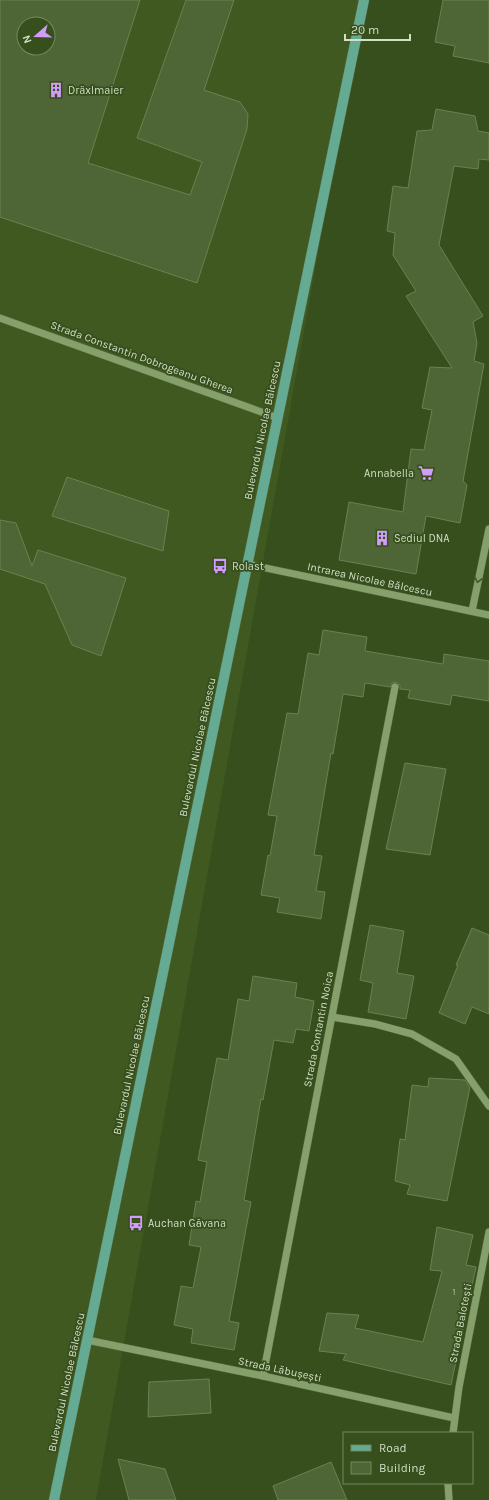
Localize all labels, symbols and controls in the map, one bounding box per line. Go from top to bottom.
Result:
north arrow [16,16,56,56]
scale bar [345,16,410,42]
text: 20 m [351,23,379,37]
text: N [20,33,35,45]
building icon: Dräxlmaier [47,81,65,99]
place label: Dräxlmaier [68,84,123,97]
street label: Strada Constantin Dobrogeanu Gherea [49,318,235,397]
street label: Bulevardul Nicolae Bălcescu [241,359,284,501]
supermarket icon: Annabella [417,464,435,482]
place label: Annabella [364,467,414,480]
building icon: Sediul DNA [373,529,391,547]
place label: Sediul DNA [394,532,450,545]
bus stop icon: Rolast [211,557,229,575]
place label: Rolast [232,560,264,573]
street label: Intrarea Nicolae Bălcescu [306,560,434,599]
one-way arrow [474,577,483,584]
street label: Bulevardul Nicolae Bălcescu [176,676,219,818]
street label: Strada Contantin Noica [301,970,336,1088]
street label: Bulevardul Nicolae Bălcescu [110,994,153,1136]
bus stop icon: Auchan Găvana [127,1214,145,1232]
place label: Auchan Găvana [148,1217,226,1230]
street label: Strada Balotești [446,1282,475,1364]
house number: 1 [453,1287,456,1297]
street label: Bulevardul Nicolae Bălcescu [45,1311,88,1453]
street label: Strada Lăbușești [237,1354,323,1385]
legend [343,1432,473,1484]
text: Road [379,1441,407,1455]
text: Building [379,1461,426,1475]

